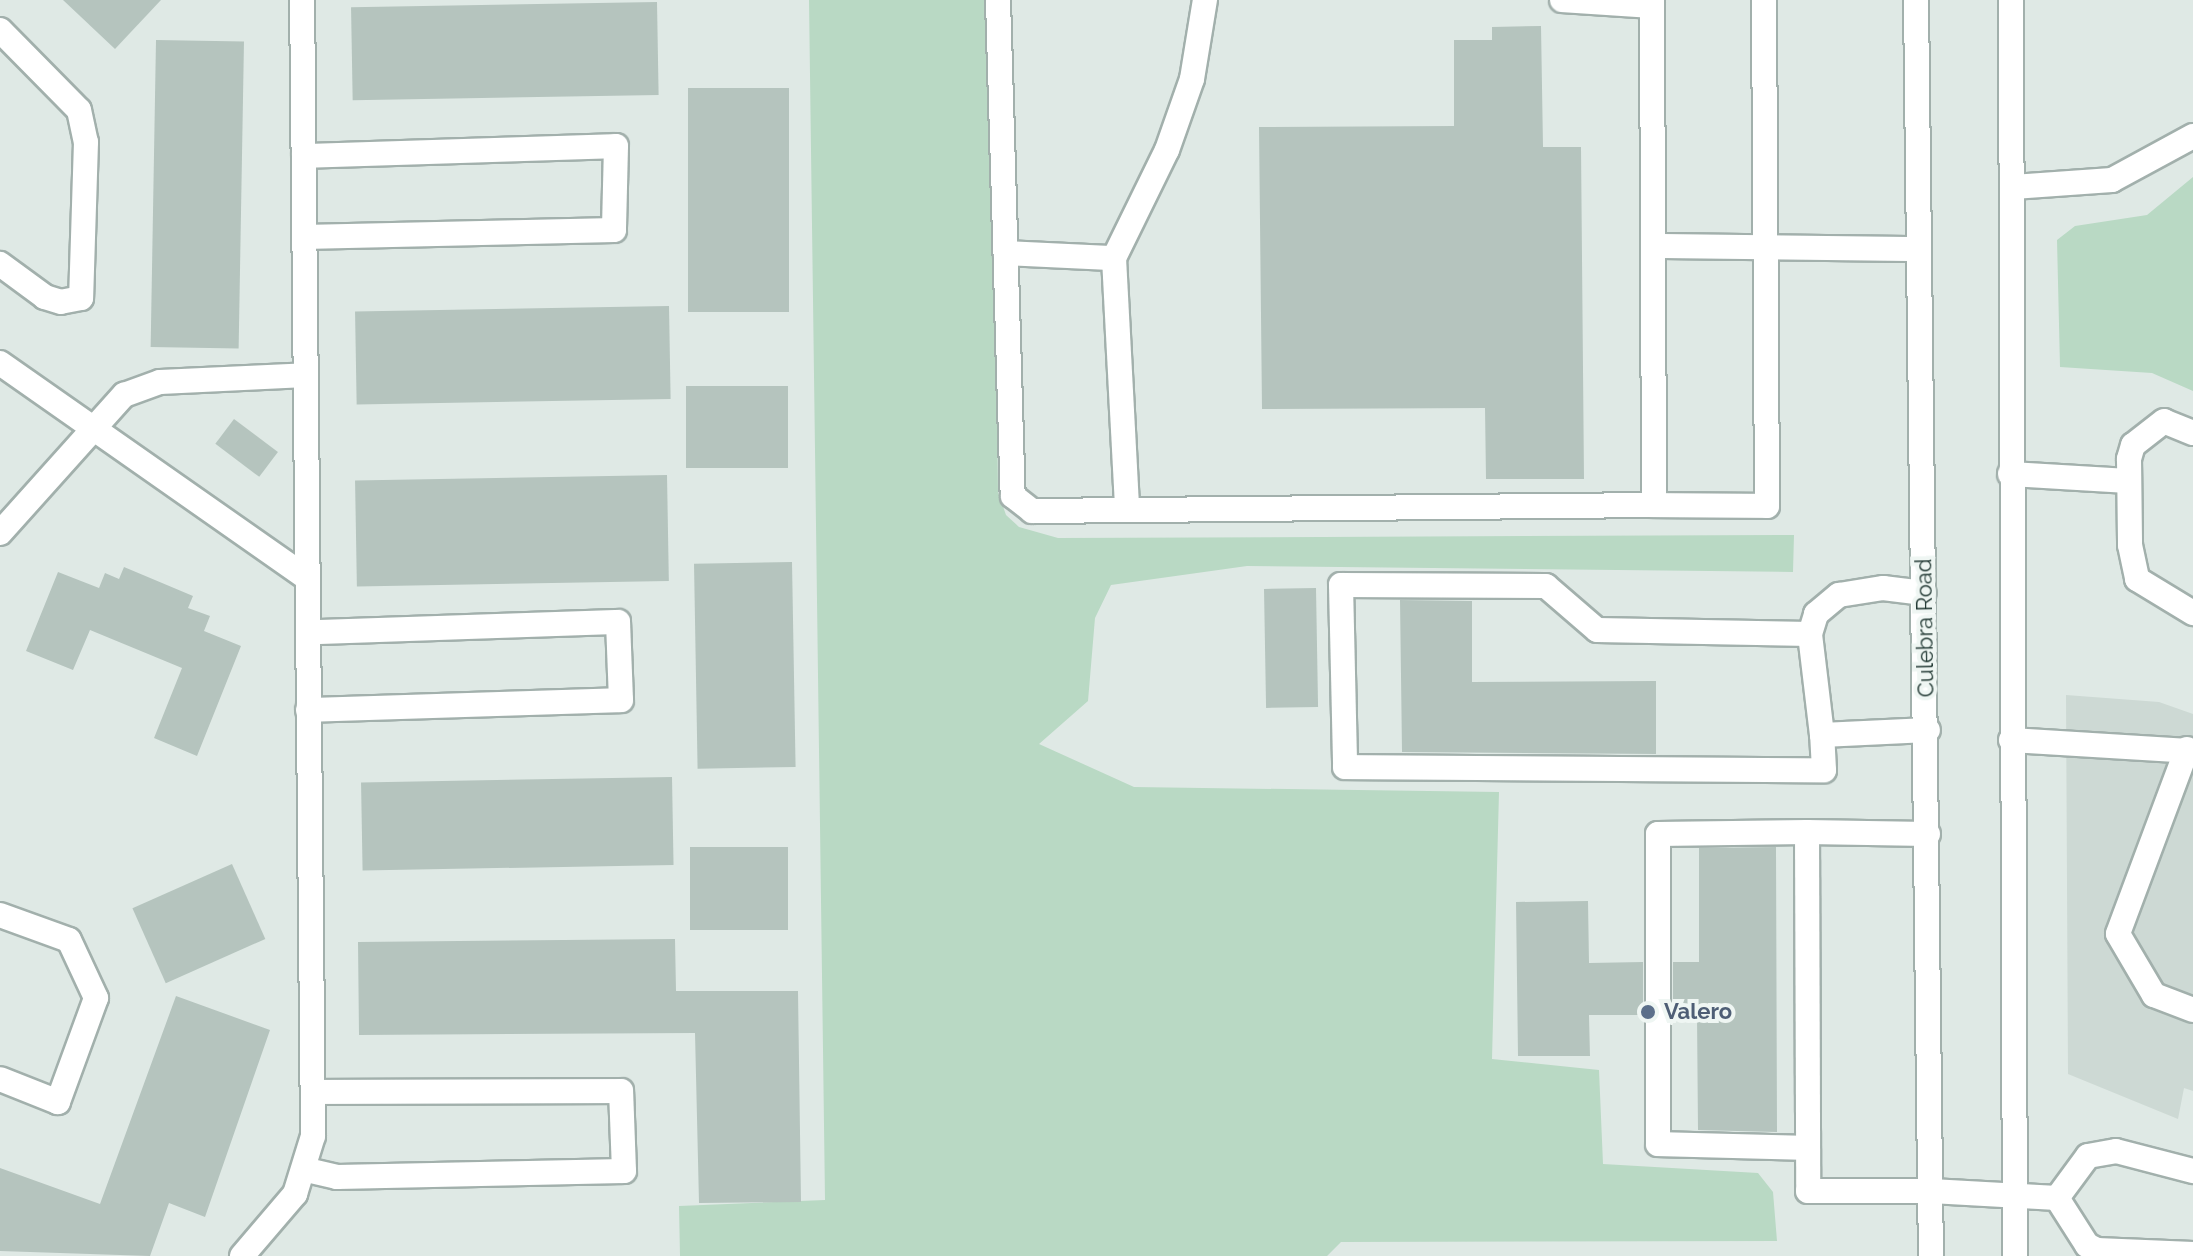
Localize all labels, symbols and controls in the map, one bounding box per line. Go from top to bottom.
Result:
street label: Culebra Road [1911,558,1939,698]
place label: Valero [1664,999,1732,1025]
marker: Valero [1639,1003,1657,1021]

